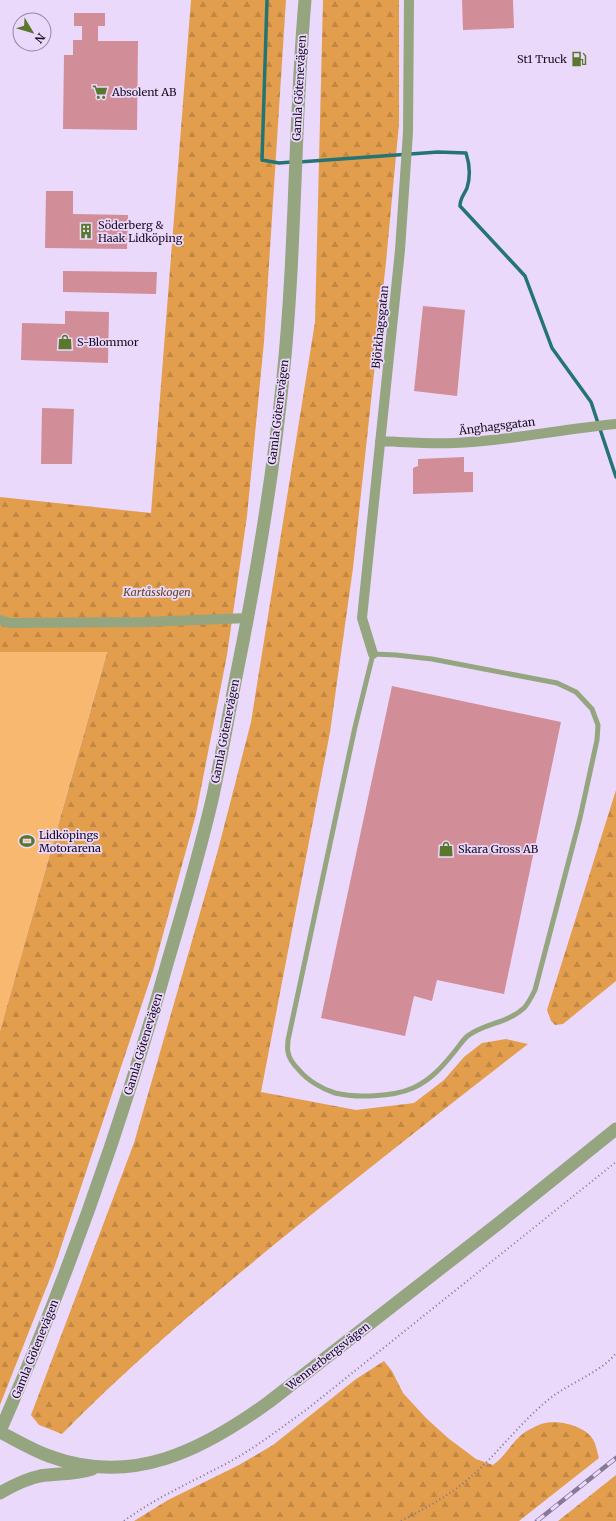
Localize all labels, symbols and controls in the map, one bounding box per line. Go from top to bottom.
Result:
north arrow [12,12,52,52]
text: N [32,30,48,46]
street label: Gamla Götenevägen [289,34,309,141]
fuel station icon: St1 Truck [570,50,588,68]
place label: St1 Truck [517,52,567,66]
supermarket icon: Absolent AB [91,83,109,101]
place label: Absolent AB [111,85,177,99]
place label: Söderberg & Haak Lidköping [98,218,183,245]
building icon: Söderberg & Haak Lidköping [77,222,95,240]
street label: Björkhagsgatan [369,284,391,369]
shop icon: S-Blommor [56,333,74,351]
place label: S-Blommor [77,335,139,349]
street label: Gamla Götenevägen [265,358,291,465]
street label: Änghagsgatan [457,414,537,438]
park label: Kartåsskogen [122,585,191,599]
street label: Gamla Götenevägen [208,677,242,784]
place label: Lidköpings Motorarena [39,828,101,855]
sports icon: Lidköpings Motorarena [18,832,36,850]
shop icon: Skara Gross AB [437,840,455,858]
place label: Skara Gross AB [458,842,539,856]
street label: Gamla Götenevägen [121,991,165,1097]
street label: Gamla Götenevägen [9,1297,62,1401]
street label: Wennerbergsvägen [283,1319,373,1394]

